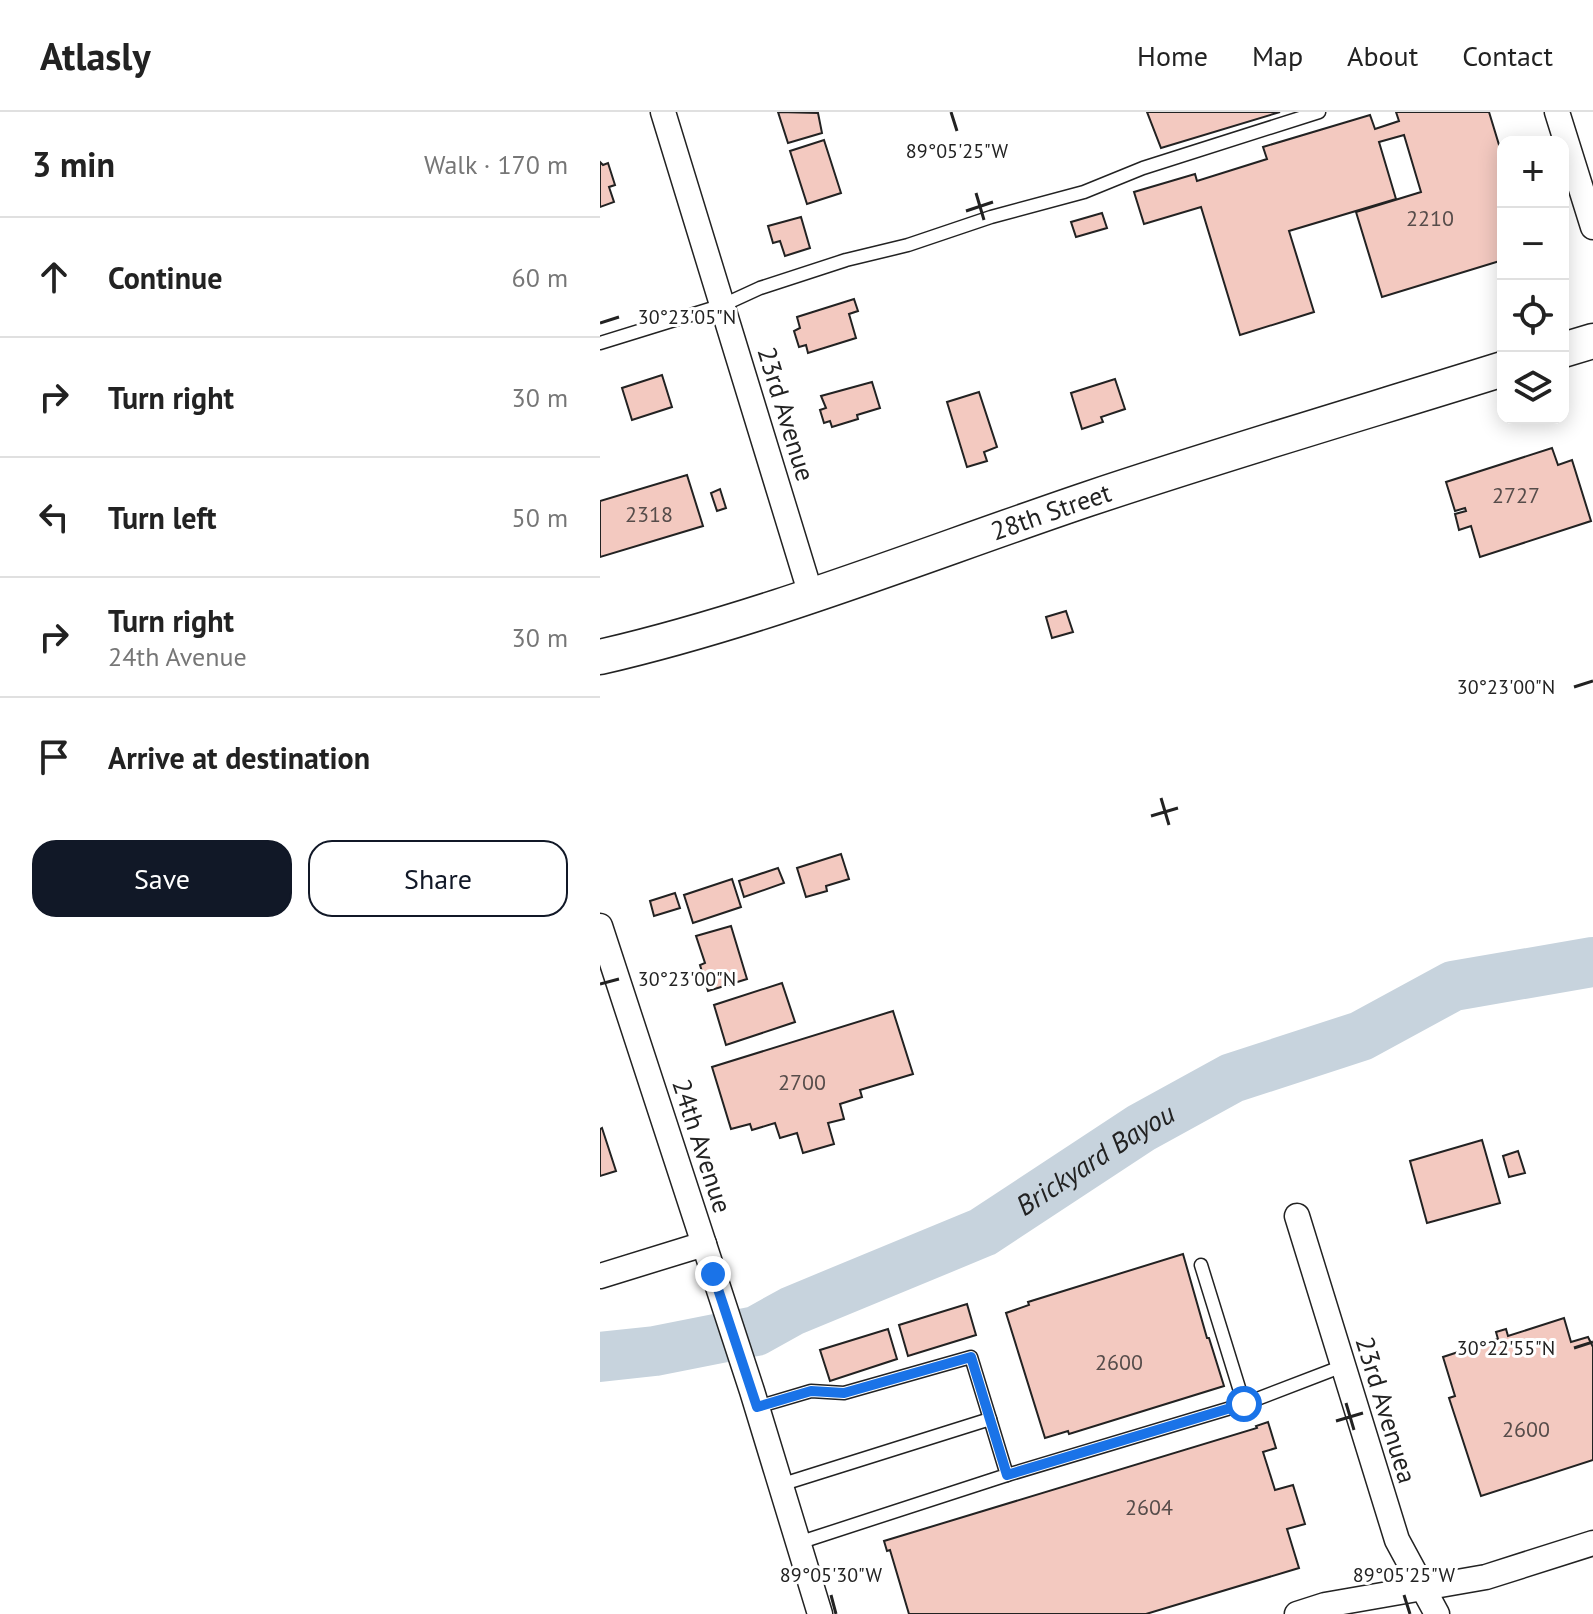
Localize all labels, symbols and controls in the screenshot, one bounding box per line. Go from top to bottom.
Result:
text: Atlasly [40,31,151,80]
text: Home [1137,37,1208,74]
text: Map [1252,37,1303,74]
text: About [1347,37,1418,74]
text: Contact [1462,37,1553,74]
map controls [1497,136,1569,424]
button: + [1497,136,1569,208]
text: 89°05'25"W [906,138,1009,164]
text: 3 min [32,142,115,186]
text: Walk · 170 m [424,148,568,181]
house number: 2210 [1406,204,1454,232]
button: − [1497,208,1569,280]
icon: ahead [32,255,76,299]
text: Continue [108,258,222,297]
text: 60 m [512,261,568,294]
button: locate [1497,280,1569,352]
text: 30°23'05"N [638,304,736,330]
street label: 23rd Avenue [750,343,823,485]
button: layers [1497,352,1569,424]
icon: right [32,375,76,419]
text: Turn right [108,378,234,417]
text: 30 m [512,381,568,414]
street label: 28th Street [986,475,1115,547]
house number: 2727 [1492,481,1540,509]
icon: left [32,495,76,539]
text: Turn left [108,498,216,537]
house number: 2318 [625,500,673,528]
text: 50 m [512,501,568,534]
text: Turn right [108,601,234,640]
icon: right [32,615,76,659]
text: 30 m [512,621,568,654]
text: 24th Avenue [108,640,247,673]
text: 30°23'00"N [1457,674,1555,700]
icon: arrive [32,735,76,779]
text: Arrive at destination [108,738,370,777]
button: Save [32,840,292,917]
button: Share [308,840,568,917]
text: 30°23'00"N [638,966,736,992]
house number: 2700 [778,1068,826,1096]
street label: 24th Avenue [665,1075,740,1217]
water label: Brickyard Bayou [1008,1094,1181,1223]
route end [695,1256,731,1292]
street label: 23rd Avenuea [1349,1333,1424,1487]
text: 30°22'55"N [1457,1335,1555,1361]
house number: 2600 [1095,1348,1143,1376]
route start [1226,1386,1262,1422]
house number: 2600 [1502,1415,1550,1443]
house number: 2604 [1125,1493,1173,1521]
text: 89°05'30"W [780,1562,883,1588]
text: 89°05'25"W [1353,1562,1456,1588]

